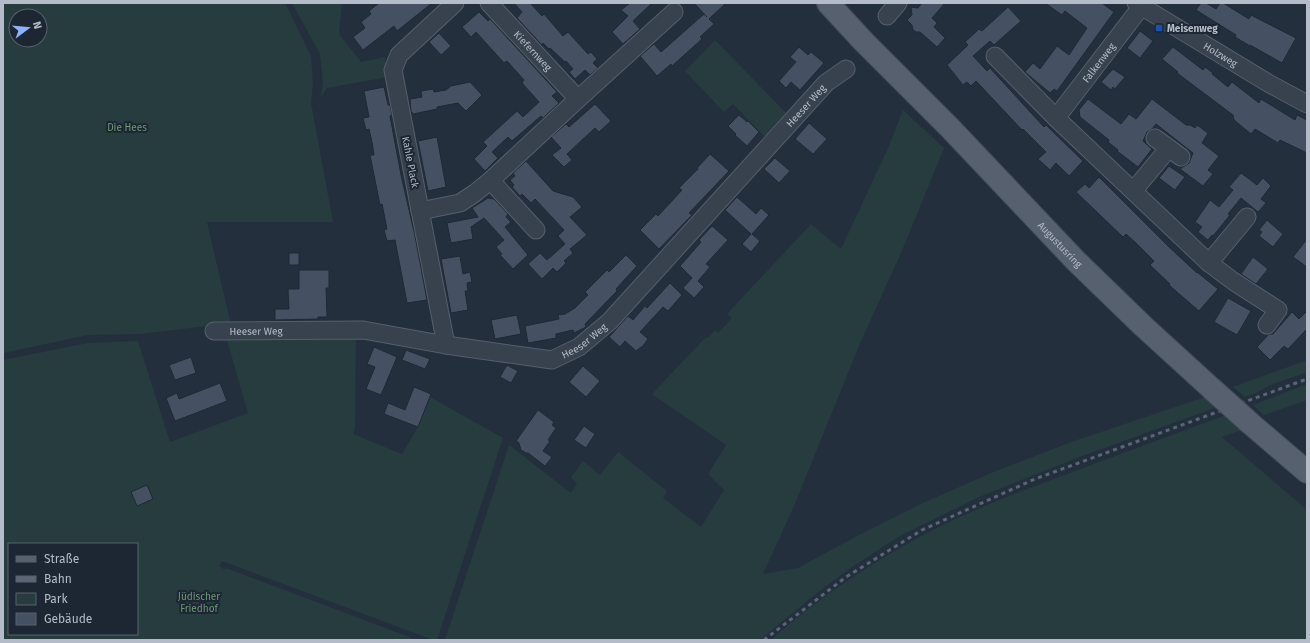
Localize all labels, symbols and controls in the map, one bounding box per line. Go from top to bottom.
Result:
north arrow [8,8,48,48]
text: N [30,20,44,31]
marker: Meisenweg [1154,23,1164,33]
place label: Meisenweg [1167,23,1218,35]
street label: Kiefernweg [511,29,555,75]
street label: Falkenweg [1080,40,1119,85]
street label: Holzweg [1201,40,1240,71]
street label: Heeser Weg [784,82,829,130]
park label: Die Hees [107,122,147,134]
street label: Kahle Plack [399,136,421,190]
street label: Augustusring [1035,219,1085,271]
street label: Heeser Weg [560,321,610,362]
street label: Heeser Weg [229,326,283,338]
legend [8,543,138,635]
text: Straße [44,552,79,566]
text: Bahn [44,572,72,586]
park label: Jüdischer Friedhof [178,591,220,615]
text: Park [44,592,68,606]
text: Gebäude [44,612,92,626]

